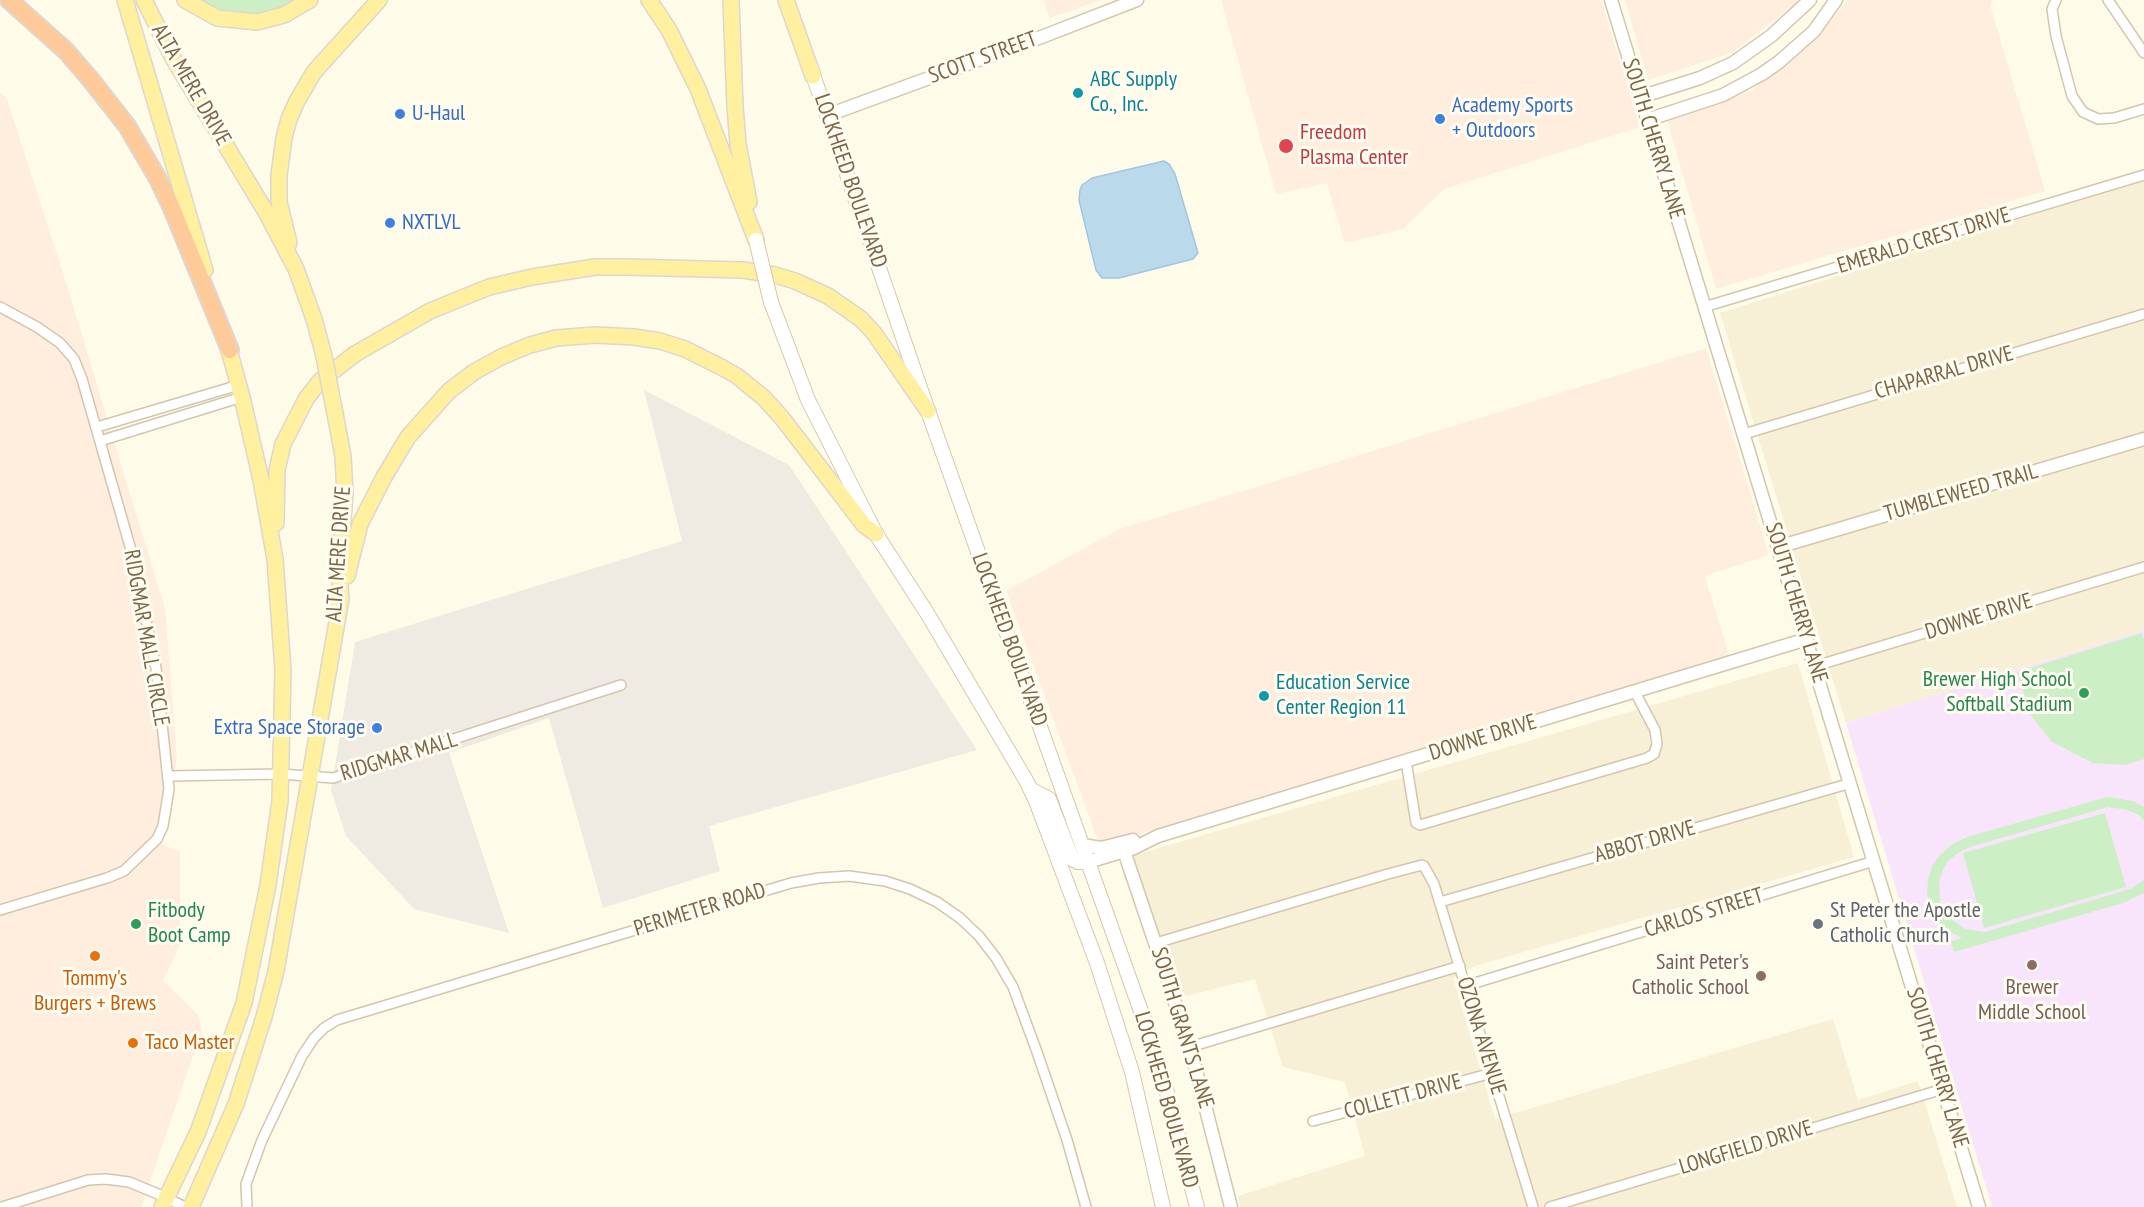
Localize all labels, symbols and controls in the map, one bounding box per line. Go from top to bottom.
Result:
street label: ALTA MERE DRIVE [146,20,236,150]
street label: SCOTT STREET [925,26,1041,90]
street label: SOUTH CHERRY LANE [1616,56,1690,222]
place label: ABC Supply Co., Inc. [1090,67,1177,118]
marker: ABC Supply Co., Inc. [1071,86,1085,100]
street label: LOCKHEED BOULEVARD [808,91,892,271]
place label: Academy Sports + Outdoors [1452,93,1573,144]
place label: U-Haul [412,101,465,127]
marker: U-Haul [393,107,407,121]
marker: Academy Sports + Outdoors [1433,112,1447,126]
place label: Freedom Plasma Center [1300,120,1408,172]
marker: Freedom Plasma Center [1277,137,1295,155]
street label: EMERALD CREST DRIVE [1834,202,2014,280]
place label: NXTLVL [402,210,461,236]
marker: NXTLVL [383,216,397,230]
street label: CHAPARRAL DRIVE [1872,341,2016,405]
street label: TUMBLEWEED TRAIL [1881,458,2041,528]
street label: ALTA MERE DRIVE [321,485,357,623]
street label: SOUTH CHERRY LANE [1759,520,1833,686]
street label: RIDGMAR MALL CIRCLE [117,548,175,728]
street label: LOCKHEED BOULEVARD [965,550,1053,730]
street label: DOWNE DRIVE [1922,588,2036,646]
place label: Brewer High School Softball Stadium [1923,667,2072,718]
place label: Education Service Center Region 11 [1276,670,1410,722]
marker: Brewer High School Softball Stadium [2077,686,2091,700]
marker: Education Service Center Region 11 [1257,689,1271,703]
street label: DOWNE DRIVE [1426,709,1540,767]
place label: Extra Space Storage [214,715,365,741]
marker: Extra Space Storage [370,721,384,735]
street label: RIDGMAR MALL [338,727,460,787]
street label: ABBOT DRIVE [1591,815,1699,869]
street label: PERIMETER ROAD [631,877,769,943]
street label: CARLOS STREET [1641,882,1767,944]
place label: Fitbody Boot Camp [148,898,231,950]
place label: St Peter the Apostle Catholic Church [1830,898,1981,950]
marker: Fitbody Boot Camp [129,917,143,931]
marker: St Peter the Apostle Catholic Church [1811,917,1825,931]
street label: SOUTH GRANTS LANE [1145,944,1219,1112]
marker: Tommy's Burgers + Brews [88,949,102,963]
place label: Saint Peter's Catholic School [1632,950,1749,1002]
marker: Brewer Middle School [2025,958,2039,972]
place label: Tommy's Burgers + Brews [34,966,156,1017]
marker: Saint Peter's Catholic School [1754,969,1768,983]
street label: OZONA AVENUE [1451,974,1511,1098]
place label: Brewer Middle School [1978,975,2086,1026]
street label: SOUTH CHERRY LANE [1900,985,1974,1151]
street label: LOCKHEED BOULEVARD [1128,1009,1204,1191]
place label: Taco Master [145,1030,235,1056]
marker: Taco Master [126,1036,140,1050]
street label: COLLETT DRIVE [1341,1069,1465,1125]
street label: LONGFIELD DRIVE [1676,1115,1816,1181]

